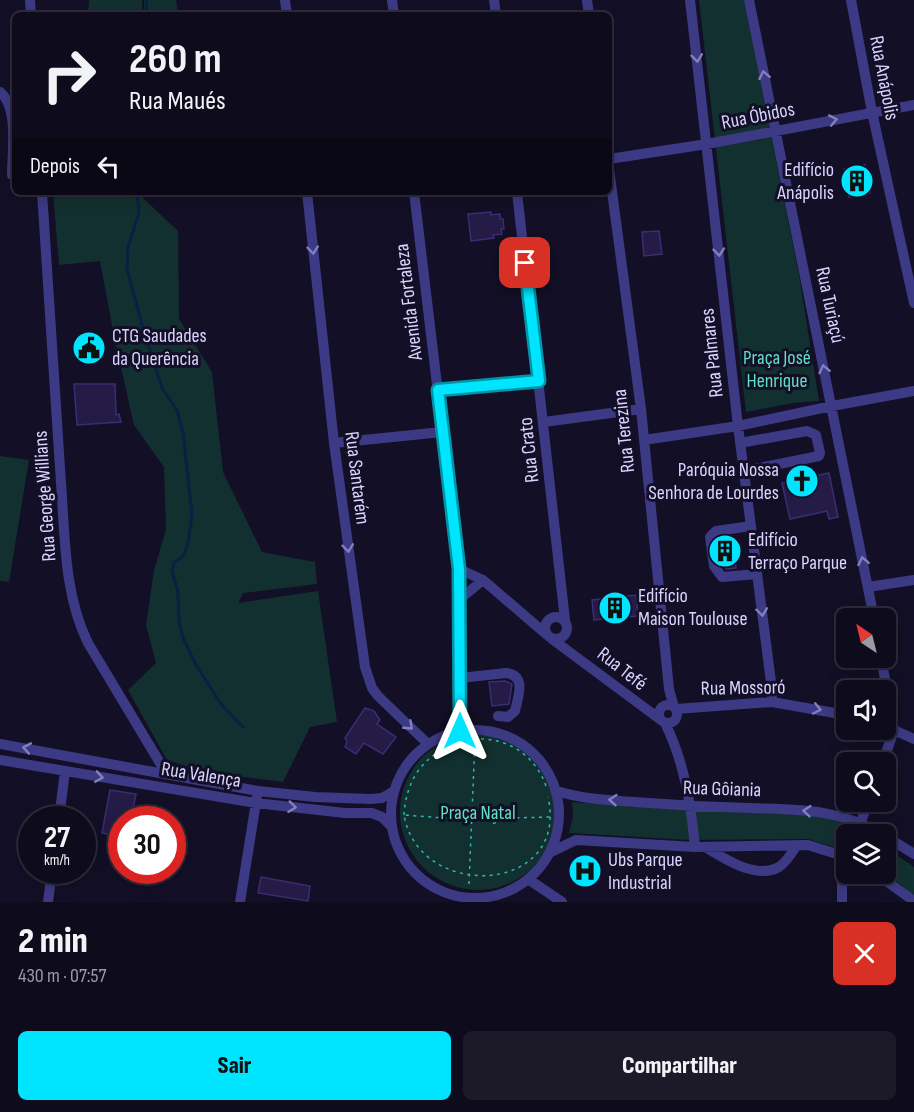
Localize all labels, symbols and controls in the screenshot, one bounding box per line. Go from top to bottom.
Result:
text: 260 m [129,34,222,85]
street label: Rua Anápolis [864,34,904,122]
icon: right [30,36,108,114]
one-way arrow [690,54,702,63]
one-way arrow [759,71,772,81]
text: Rua Maués [129,85,226,117]
street label: Rua Óbidos [719,97,797,135]
one-way arrow [828,114,838,127]
icon: left [92,150,125,183]
text: Depois [30,153,80,180]
place label: Edifício Anápolis [776,158,834,205]
building icon: Edifício Anápolis [839,163,875,199]
pin [499,237,550,288]
street label: Avenida Fortaleza [390,242,428,363]
one-way arrow [306,246,319,255]
icon: arrive [508,246,541,279]
one-way arrow [712,247,725,256]
street label: Rua Turiaçú [810,265,850,345]
street label: Rua Palmares [695,307,729,399]
place label: CTG Saudades da Querência [112,324,207,371]
public building icon: CTG Saudades da Querência [71,330,107,366]
park label: Praça José Henrique [743,346,811,393]
one-way arrow [818,365,831,375]
street label: Rua Terezina [608,388,640,474]
street label: Rua Crato [514,416,544,484]
street label: Rua George Willians [28,430,62,562]
street label: Rua Santarém [339,430,375,526]
place label: Paróquia Nossa Senhora de Lourdes [648,458,779,505]
church icon: Paróquia Nossa Senhora de Lourdes [784,463,820,499]
place label: Edifício Terraço Parque [748,528,847,575]
building icon: Edifício Terraço Parque [707,533,743,569]
one-way arrow [341,544,353,553]
one-way arrow [857,556,870,566]
place label: Edifício Maison Toulouse [638,584,748,631]
building icon: Edifício Maison Toulouse [597,590,633,626]
one-way arrow [756,608,768,617]
north arrow [836,608,896,668]
map controls [836,608,896,884]
street label: Rua Tefé [592,642,652,696]
street label: Rua Mossoró [700,675,786,701]
button: sound [836,680,896,740]
position arrow [428,699,492,763]
one-way arrow [812,702,822,715]
one-way arrow [401,718,412,729]
one-way arrow [22,743,31,755]
button: search [836,752,896,812]
street label: Rua Valença [159,757,243,793]
one-way arrow [94,770,104,783]
street label: Rua Gôiania [683,776,761,802]
one-way arrow [608,794,617,807]
one-way arrow [287,800,296,813]
park label: Praça Natal [440,801,516,825]
one-way arrow [803,804,812,817]
speed limit sign: 30 [108,806,186,884]
text: 27 [44,820,70,856]
button: layers [836,824,896,884]
place label: Ubs Parque Industrial [608,848,683,895]
text: km/h [44,851,70,870]
hospital icon: Ubs Parque Industrial [567,853,603,889]
text: 2 min [18,920,88,963]
button: close [833,922,896,985]
text: 430 m · 07:57 [18,964,107,988]
button: Sair [18,1031,451,1100]
button: Compartilhar [463,1031,896,1100]

